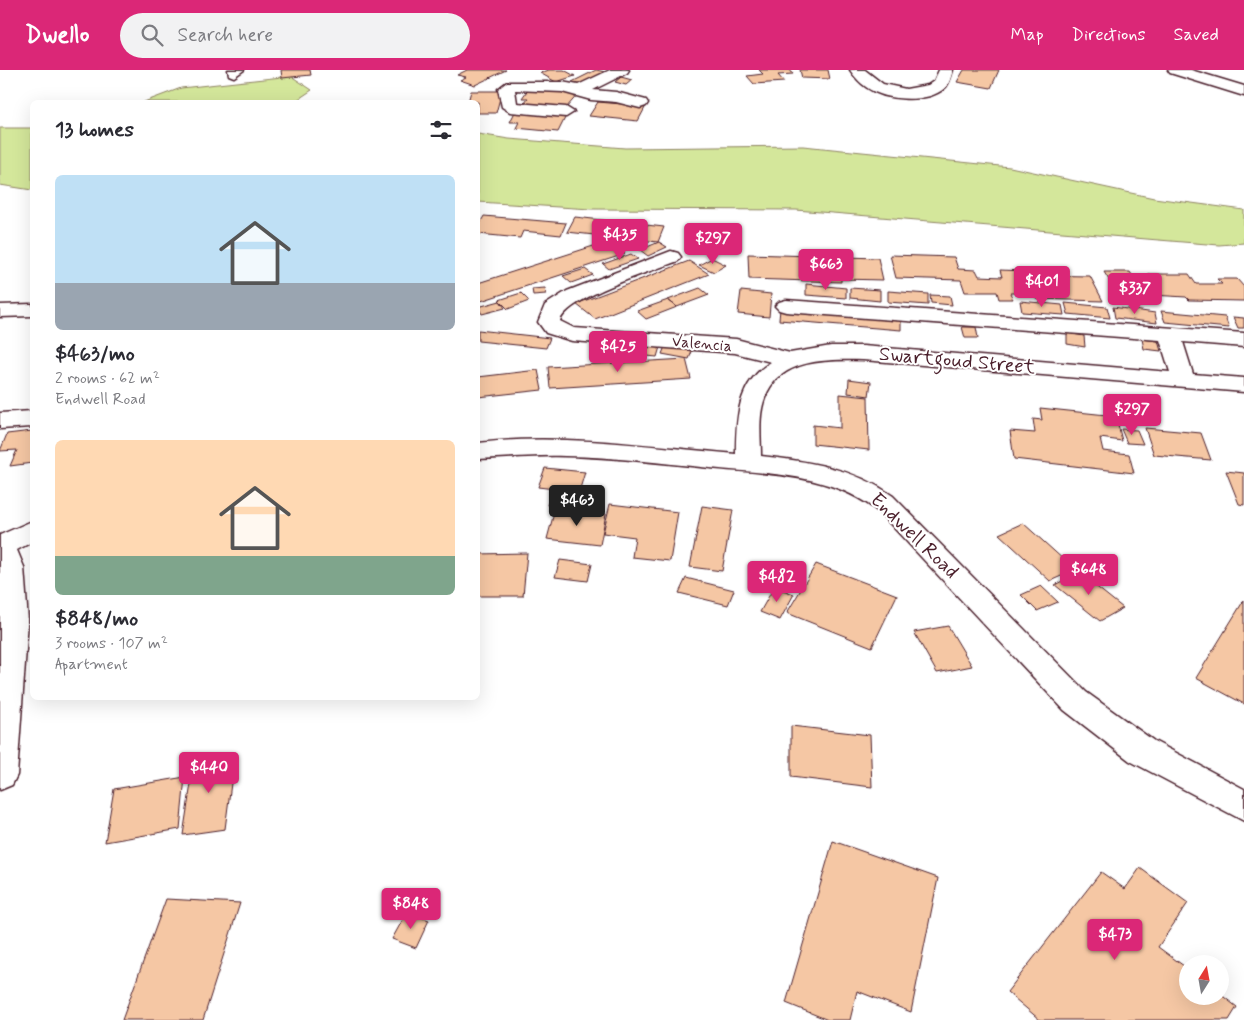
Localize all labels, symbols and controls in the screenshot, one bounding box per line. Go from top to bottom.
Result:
search box [120,13,470,58]
text: Dwello [25,20,90,51]
icon: search [138,21,166,49]
text: Search here [178,23,273,48]
text: Map [1011,23,1044,47]
text: Directions [1072,23,1146,47]
text: Saved [1174,23,1219,47]
text: 13 homes [55,116,134,144]
icon: filters [427,116,455,144]
icon: home [210,208,300,298]
pin: $435 [590,218,650,261]
pin: $297 [683,222,743,265]
text: $435 [603,224,637,245]
text: $297 [695,228,731,249]
pin: $663 [796,248,856,291]
text: $663 [810,254,843,275]
pin: $401 [1012,266,1072,308]
text: $401 [1025,271,1059,292]
pin: $337 [1105,272,1165,315]
text: $337 [1119,278,1151,299]
pin: $425 [588,330,648,373]
street label: Valencia [671,331,733,357]
text: $425 [600,336,636,357]
text: $463/mo [55,340,135,368]
street label: Swartgoud Street [878,341,1037,383]
text: 2 rooms · 62 m² [55,368,160,389]
text: Endwell Road [55,389,146,410]
pin: $297 [1102,394,1162,436]
text: $297 [1114,399,1150,420]
icon: home [210,473,300,563]
pin: $463 [547,484,607,527]
street label: Endwell Road [864,487,964,585]
text: $463 [560,490,594,511]
pin: $648 [1059,554,1119,596]
text: $648 [1071,559,1107,580]
pin: $482 [747,560,807,603]
text: $482 [758,566,796,587]
text: $848/mo [55,605,138,633]
text: 3 rooms · 107 m² [55,633,168,654]
text: Apartment [55,654,128,675]
pin: $440 [179,752,239,794]
text: $440 [190,757,228,778]
pin: $848 [381,888,441,930]
text: $848 [393,893,429,914]
pin: $473 [1085,918,1145,961]
text: $473 [1098,924,1132,945]
north arrow [1179,955,1229,1005]
map controls [1179,955,1229,1005]

